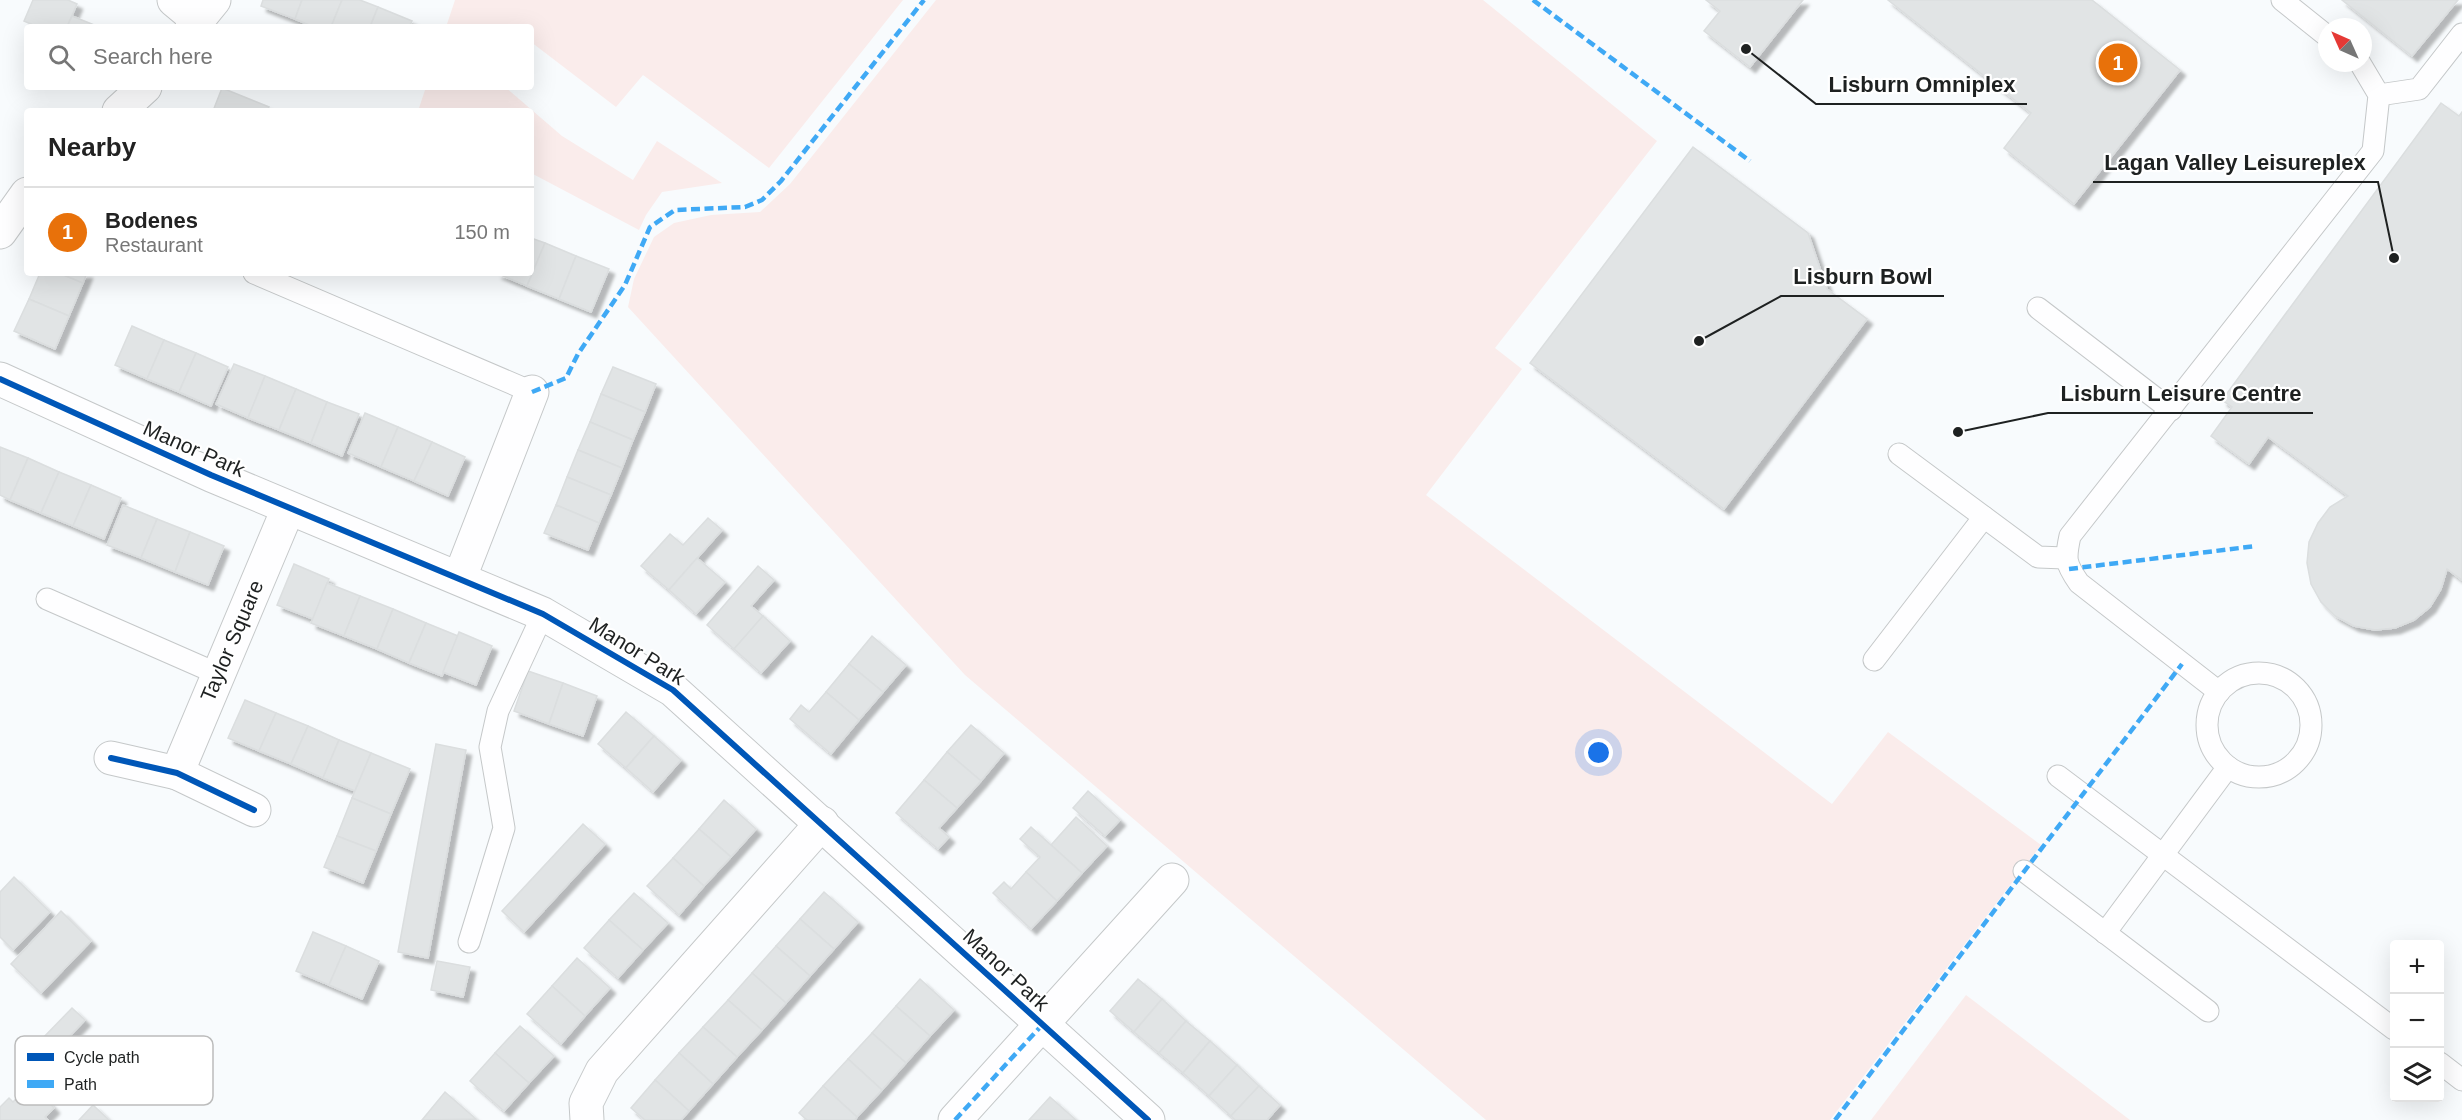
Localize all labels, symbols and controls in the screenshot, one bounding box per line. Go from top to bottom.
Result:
north arrow [2318,18,2372,72]
search box [24,24,534,90]
pin: 1 [2098,40,2138,86]
icon: search [45,41,78,74]
text: Search here [93,44,213,69]
callout: Lisburn Omniplex [1816,64,2027,104]
text: Lisburn Omniplex [1828,72,2016,97]
text: Nearby [48,132,136,162]
callout: Lagan Valley Leisureplex [2093,142,2378,182]
text: Lagan Valley Leisureplex [2104,150,2367,175]
text: Bodenes [105,208,198,233]
text: 1 [62,221,73,243]
text: 150 m [454,221,510,243]
text: Restaurant [105,234,203,256]
callout: Lisburn Bowl [1781,256,1944,296]
text: Lisburn Bowl [1793,264,1933,289]
callout: Lisburn Leisure Centre [2048,373,2313,413]
text: Lisburn Leisure Centre [2061,381,2301,406]
street label: Manor Park [140,416,249,481]
street label: Taylor Square [196,577,267,705]
street label: Manor Park [585,612,690,689]
your location [1584,738,1613,767]
street label: Manor Park [959,924,1054,1015]
map controls [2390,940,2444,1102]
button: + [2390,940,2444,994]
button: − [2390,994,2444,1048]
legend [15,1036,213,1105]
button: layers [2390,1048,2444,1102]
text: Cycle path [64,1049,140,1066]
text: Path [64,1076,97,1093]

